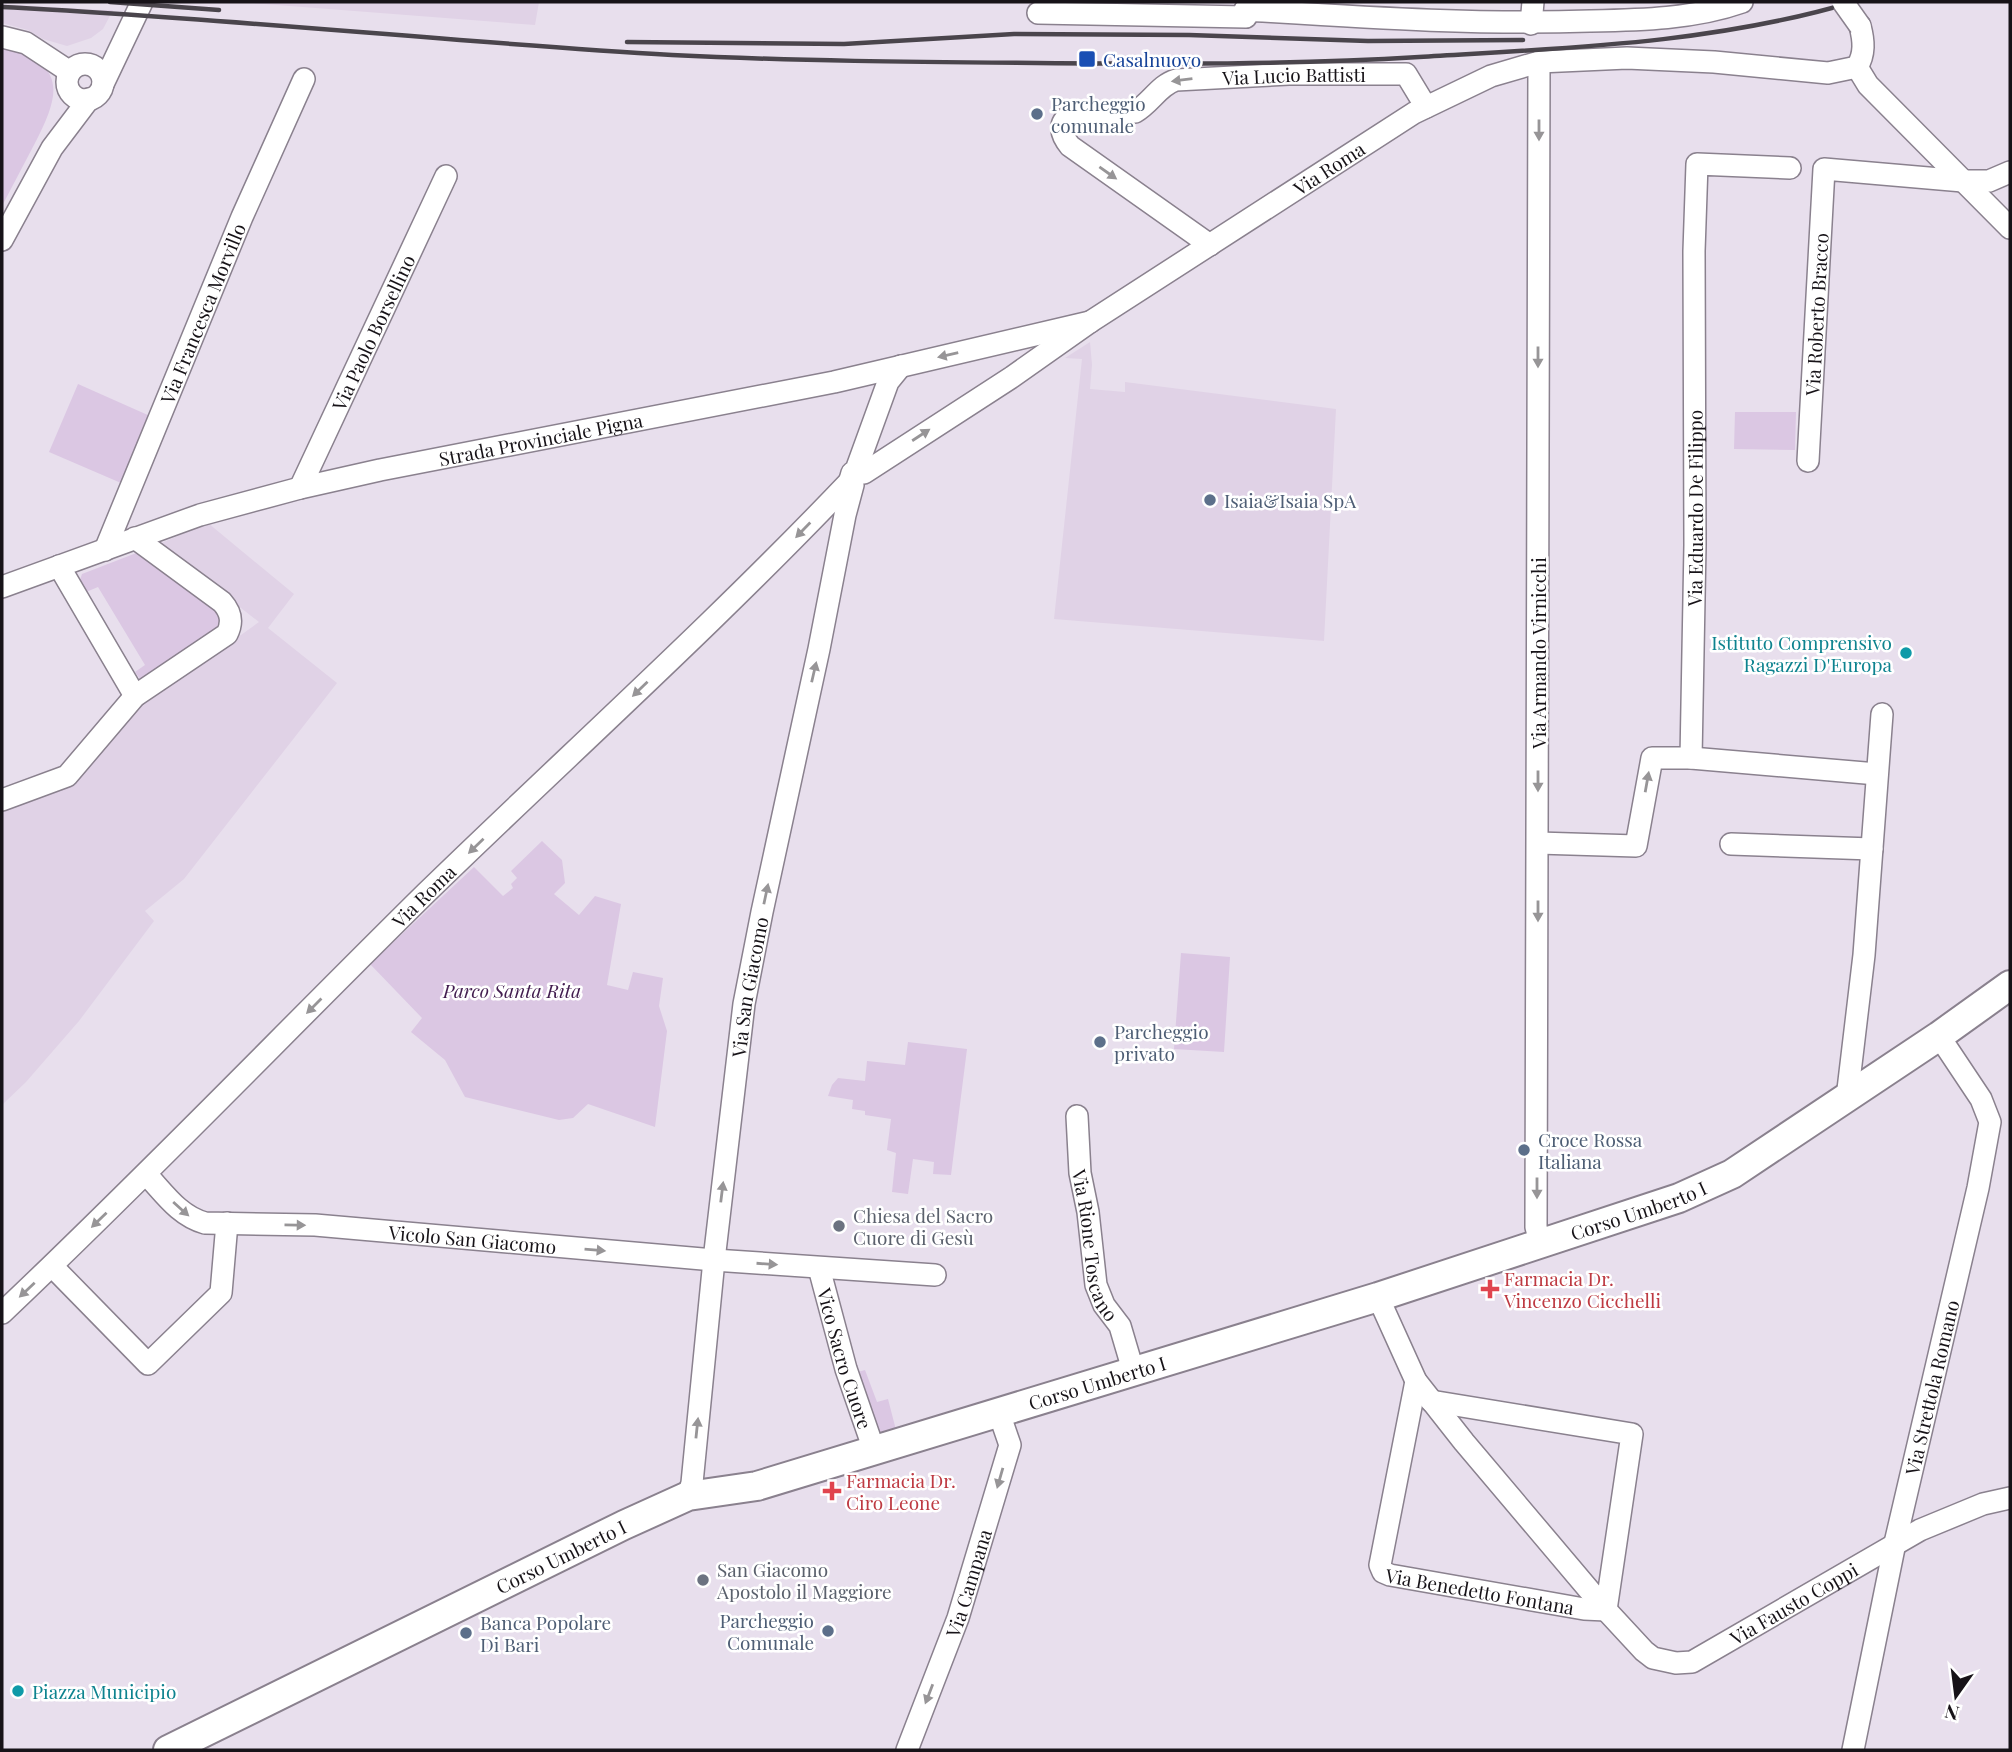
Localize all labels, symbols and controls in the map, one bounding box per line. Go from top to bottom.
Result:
place label: Casalnuovo [1103,46,1201,72]
marker: Casalnuovo [1077,49,1097,69]
street label: Via Lucio Battisti [1221,61,1366,91]
one-way arrow [1170,75,1192,86]
place label: Parcheggio comunale [1051,90,1146,138]
marker: Parcheggio comunale [1029,106,1045,122]
one-way arrow [1533,119,1545,141]
street label: Via Roma [1287,135,1370,201]
one-way arrow [1099,166,1117,180]
street label: Via Francesca Morvillo [153,219,251,408]
street label: Via Roberto Bracco [1799,232,1833,397]
street label: Via Paolo Borsellino [325,250,421,415]
one-way arrow [1533,347,1544,369]
one-way arrow [937,350,959,361]
street label: Strada Provinciale Pigna [437,406,645,471]
street label: Via Eduardo De Filippo [1681,410,1708,607]
one-way arrow [911,429,930,442]
place label: Isaia&Isaia SpA [1224,487,1357,513]
marker: Isaia&Isaia SpA [1202,492,1218,508]
one-way arrow [795,521,811,538]
street label: Via Armando Virnicchi [1525,557,1551,750]
place label: Istituto Comprensivo Ragazzi D'Europa [1711,629,1893,677]
marker: Istituto Comprensivo Ragazzi D'Europa [1898,645,1914,661]
one-way arrow [809,661,820,683]
one-way arrow [632,681,649,697]
one-way arrow [1532,770,1544,792]
one-way arrow [1642,771,1653,793]
one-way arrow [468,838,485,854]
street label: Via Roma [385,858,461,934]
one-way arrow [760,883,771,905]
one-way arrow [1532,901,1544,923]
street label: Via San Giacomo [725,915,774,1060]
park label: Parco Santa Rita [442,977,581,1003]
one-way arrow [305,998,322,1015]
place label: Parcheggio privato [1114,1018,1209,1066]
marker: Parcheggio privato [1092,1034,1108,1050]
place label: Croce Rossa Italiana [1538,1126,1643,1174]
marker: Croce Rossa Italiana [1516,1142,1532,1158]
street label: Via Rione Toscano [1066,1166,1124,1326]
street label: Corso Umberto I [1567,1174,1711,1246]
one-way arrow [1531,1177,1543,1199]
one-way arrow [717,1181,728,1203]
one-way arrow [172,1201,189,1217]
place label: Chiesa del Sacro Cuore di Gesù [853,1202,993,1250]
one-way arrow [91,1211,108,1227]
street label: Vicolo San Giacomo [387,1218,557,1259]
marker: Chiesa del Sacro Cuore di Gesù [831,1218,847,1234]
one-way arrow [284,1219,306,1231]
one-way arrow [584,1245,606,1256]
one-way arrow [756,1259,778,1270]
place label: Farmacia Dr. Vincenzo Cicchelli [1503,1265,1661,1313]
one-way arrow [19,1281,36,1297]
marker: Farmacia Dr. Vincenzo Cicchelli [1482,1281,1498,1297]
street label: Vico Sacro Cuore [812,1284,879,1432]
street label: Via Strettola Romano [1898,1297,1964,1478]
street label: Corso Umberto I [1025,1349,1169,1416]
one-way arrow [692,1417,703,1439]
place label: Farmacia Dr. Ciro Leone [846,1467,956,1515]
one-way arrow [994,1468,1004,1489]
marker: Farmacia Dr. Ciro Leone [824,1483,840,1499]
street label: Corso Umberto I [491,1513,630,1599]
street label: Via Campana [939,1525,997,1642]
place label: San Giacomo Apostolo il Maggiore [716,1556,892,1604]
street label: Via Fausto Coppi [1724,1556,1863,1651]
street label: Via Benedetto Fontana [1383,1561,1577,1620]
marker: San Giacomo Apostolo il Maggiore [695,1572,711,1588]
place label: Parcheggio Comunale [719,1607,814,1655]
place label: Banca Popolare Di Bari [480,1609,611,1657]
marker: Parcheggio Comunale [820,1623,836,1639]
marker: Banca Popolare Di Bari [458,1625,474,1641]
north arrow [1921,1661,1991,1731]
place label: Piazza Municipio [32,1678,176,1704]
marker: Piazza Municipio [10,1683,26,1699]
one-way arrow [923,1683,934,1704]
text: N [1942,1699,1961,1728]

